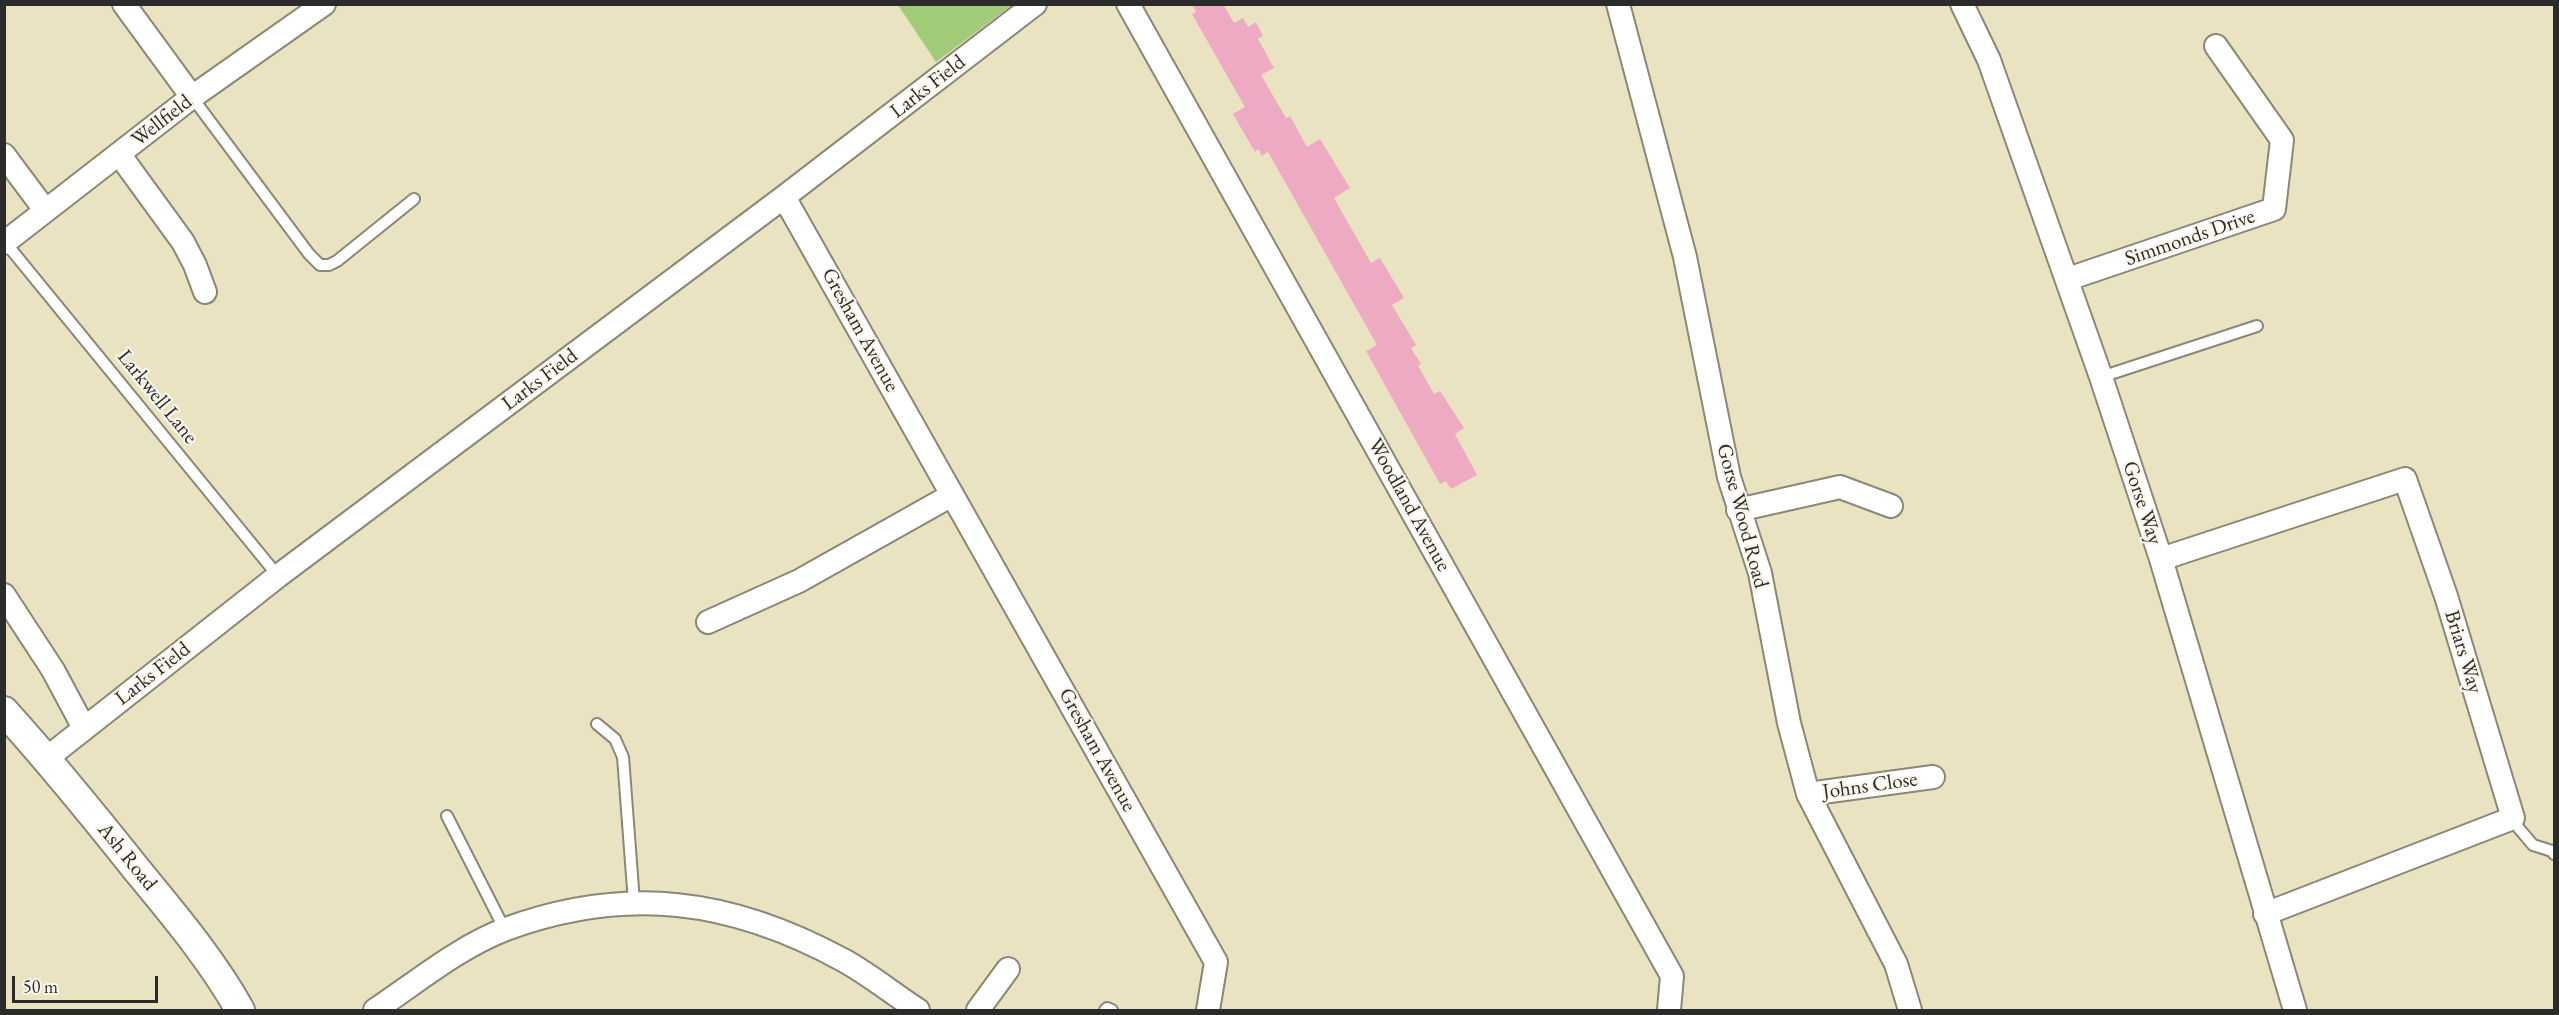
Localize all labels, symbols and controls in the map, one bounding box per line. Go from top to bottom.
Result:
street label: Larks Field [885,50,971,124]
street label: Wellfield [127,89,197,153]
street label: Simmonds Drive [2122,204,2258,272]
street label: Gresham Avenue [816,264,904,396]
street label: Larks Field [497,343,583,417]
street label: Larkwell Lane [111,345,203,449]
street label: Woodland Avenue [1362,434,1456,576]
street label: Gorse Wood Road [1711,441,1773,591]
street label: Gorse Way [2117,458,2167,548]
street label: Briars Way [2438,607,2488,697]
street label: Larks Field [110,637,196,711]
street label: Gresham Avenue [1053,684,1141,816]
street label: Johns Close [1821,767,1919,805]
street label: Ash Road [92,818,162,896]
scale bar [15,964,160,1002]
text: 50 m [23,975,58,998]

